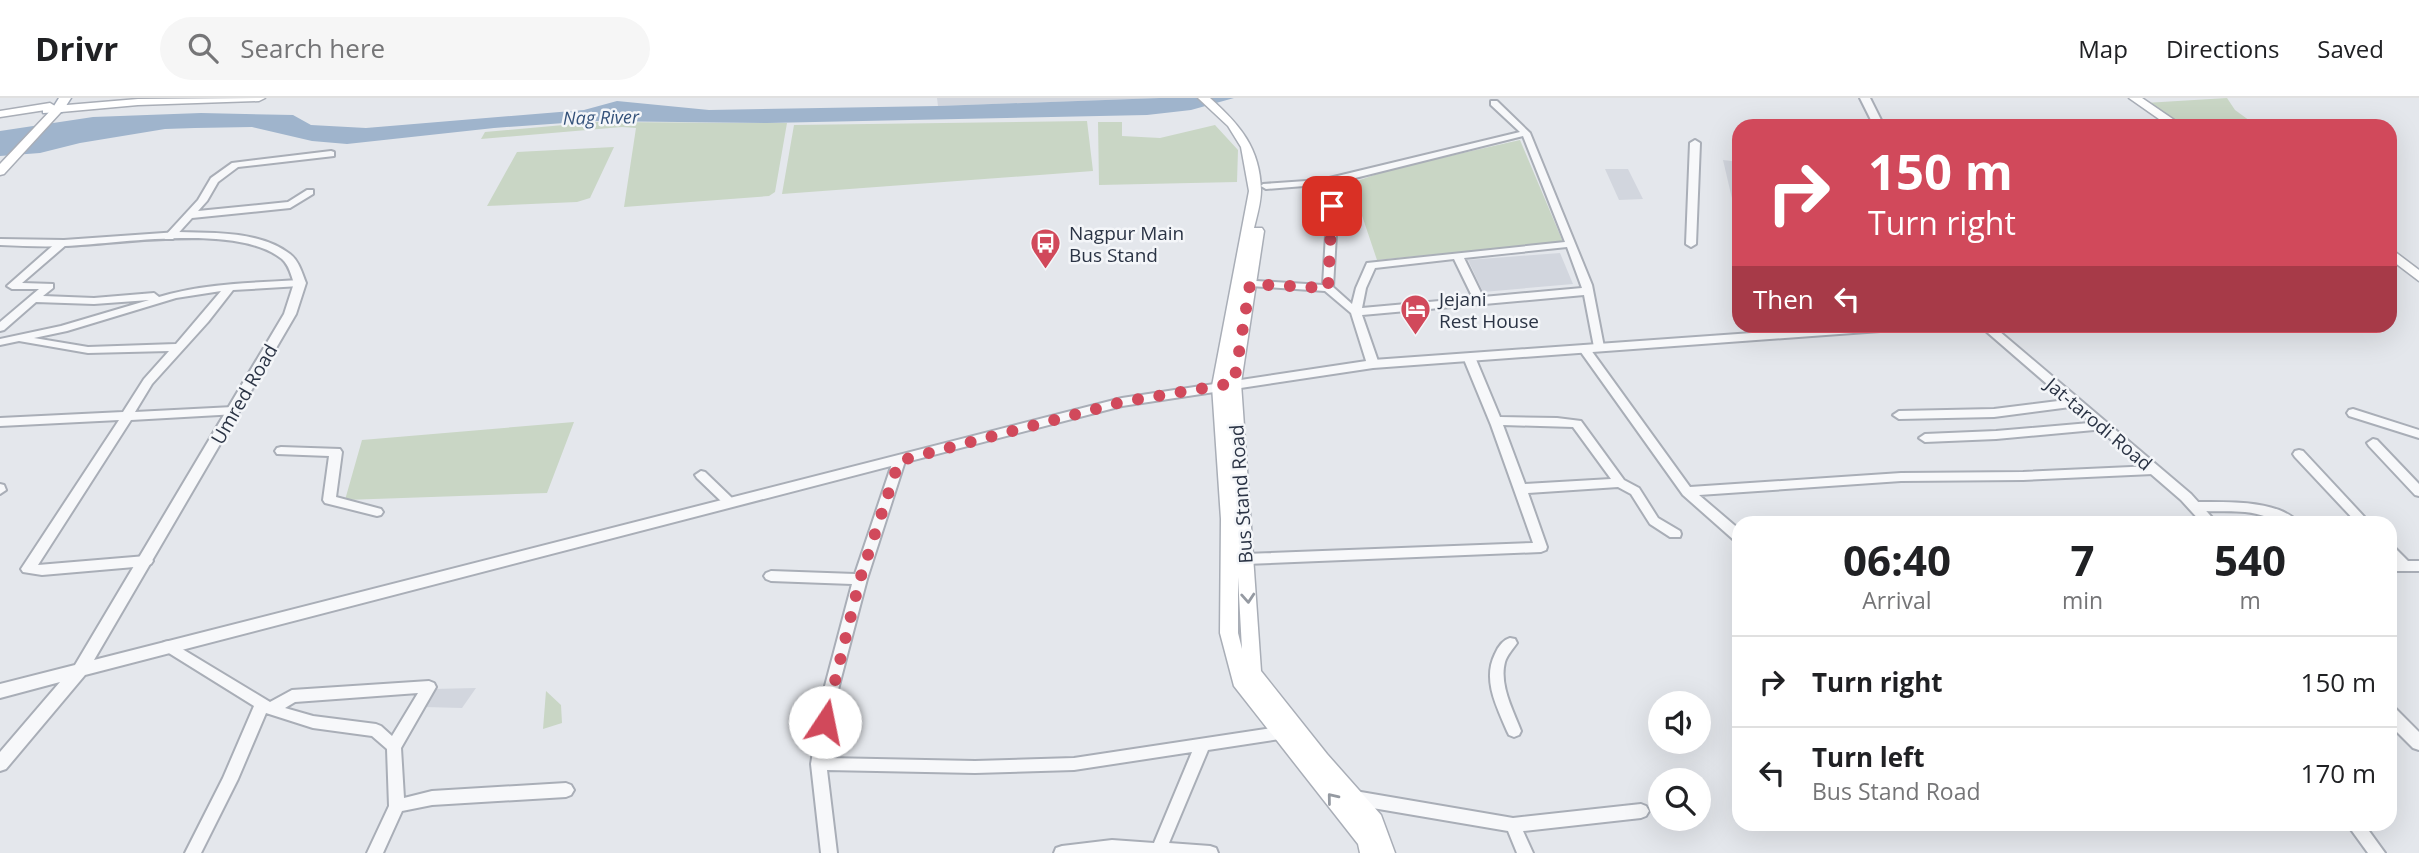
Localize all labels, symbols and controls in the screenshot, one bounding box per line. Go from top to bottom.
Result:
search box [160,17,650,80]
text: Drivr [35,26,118,71]
icon: search [184,29,222,67]
text: Search here [240,30,385,66]
text: Map [2078,32,2128,65]
text: Directions [2166,32,2279,65]
text: Saved [2317,32,2384,65]
water label: Nag River [563,104,640,130]
text: 150 m [1868,138,2013,204]
icon: right [1753,147,1844,238]
pin [1302,176,1362,236]
icon: arrive [1313,187,1351,225]
text: Turn right [1868,201,2016,244]
place label: Nagpur Main Bus Stand [1069,220,1184,268]
bus stop icon: Nagpur Main Bus Stand [1029,227,1063,271]
icon: left [1828,280,1866,318]
text: Then [1753,281,1814,317]
place label: Jejani Rest House [1437,286,1539,334]
hotel icon: Jejani Rest House [1399,293,1433,337]
street label: Umred Road [205,339,283,449]
street label: Jat-tarodi Road [2039,370,2158,476]
street label: Bus Stand Road [1223,424,1259,564]
text: 06:40 [1843,531,1951,588]
text: 7 [2070,531,2095,588]
text: 540 [2214,531,2286,588]
text: Arrival [1862,584,1932,616]
text: min [2062,584,2103,616]
text: m [2239,584,2261,616]
one-way arrow [1240,592,1255,603]
icon: right [1753,663,1791,701]
text: Turn right [1812,664,1943,700]
text: 150 m [2301,664,2376,700]
position arrow [788,685,862,759]
map controls [1648,691,1711,831]
button: sound [1648,691,1711,754]
text: Turn left [1812,739,1924,775]
icon: left [1753,754,1791,792]
text: 170 m [2301,755,2376,791]
button: search [1648,768,1711,831]
text: Bus Stand Road [1812,775,1981,807]
one-way arrow [1328,793,1340,806]

